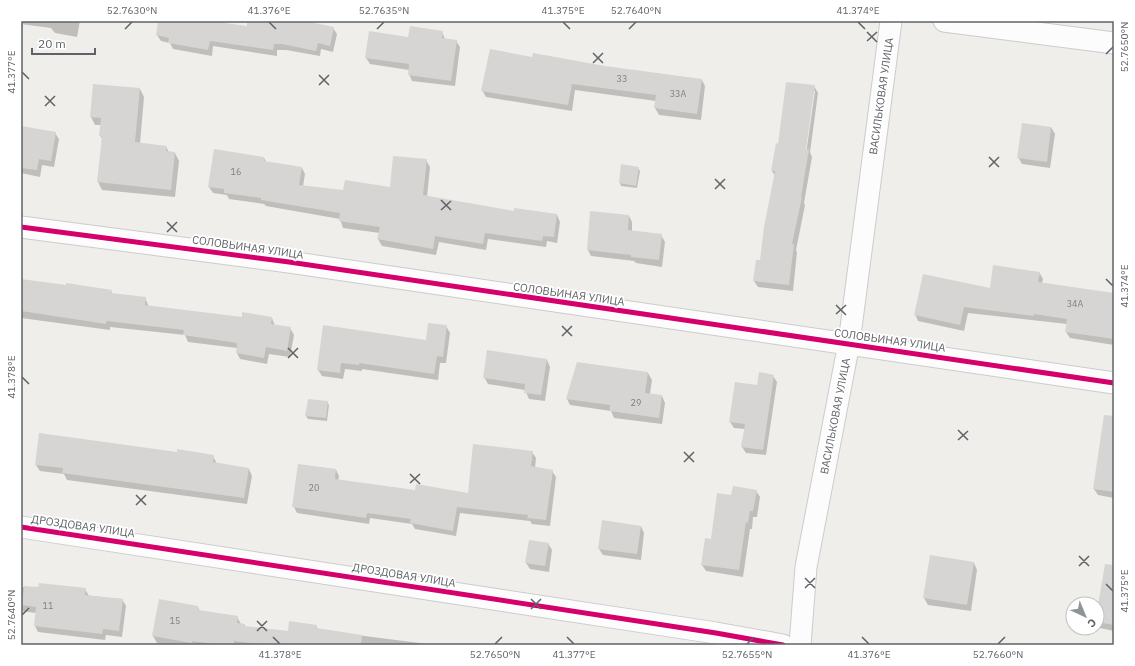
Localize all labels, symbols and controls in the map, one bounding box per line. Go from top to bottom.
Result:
text: 52.7630°N [107,4,157,17]
text: 41.376°E [247,4,291,17]
text: 52.7635°N [359,4,409,17]
text: 41.375°E [541,4,585,17]
text: 52.7640°N [611,4,661,17]
text: 41.374°E [836,4,880,17]
text: 52.7650°N [1118,22,1131,72]
scale bar [32,30,95,56]
text: 20 m [38,36,66,51]
street label: ВАСИЛЬКОВАЯ УЛИЦА [866,37,896,155]
text: 41.377°E [5,50,18,94]
house number: 33 [617,73,627,84]
house number: 33А [670,88,687,99]
house number: 16 [231,166,241,177]
street label: СОЛОВЬИНАЯ УЛИЦА [191,232,305,262]
text: 41.374°E [1118,264,1131,308]
street label: СОЛОВЬИНАЯ УЛИЦА [512,279,626,309]
house number: 34А [1067,298,1084,309]
street label: СОЛОВЬИНАЯ УЛИЦА [833,325,947,355]
text: 41.378°E [5,355,18,399]
street label: ВАСИЛЬКОВАЯ УЛИЦА [817,357,853,475]
house number: 29 [631,397,641,408]
house number: 20 [309,482,319,493]
street label: ДРОЗДОВАЯ УЛИЦА [30,512,136,540]
street label: ДРОЗДОВАЯ УЛИЦА [351,560,457,590]
text: 41.375°E [1118,569,1131,613]
text: 52.7640°N [5,590,18,640]
north arrow [1065,596,1105,636]
house number: 11 [43,600,53,611]
house number: 15 [170,615,180,626]
text: С [1085,616,1099,631]
text: 41.378°E [258,648,302,661]
text: 52.7650°N [470,648,520,661]
text: 41.377°E [552,648,596,661]
text: 52.7655°N [722,648,772,661]
text: 41.376°E [847,648,891,661]
text: 52.7660°N [973,648,1023,661]

